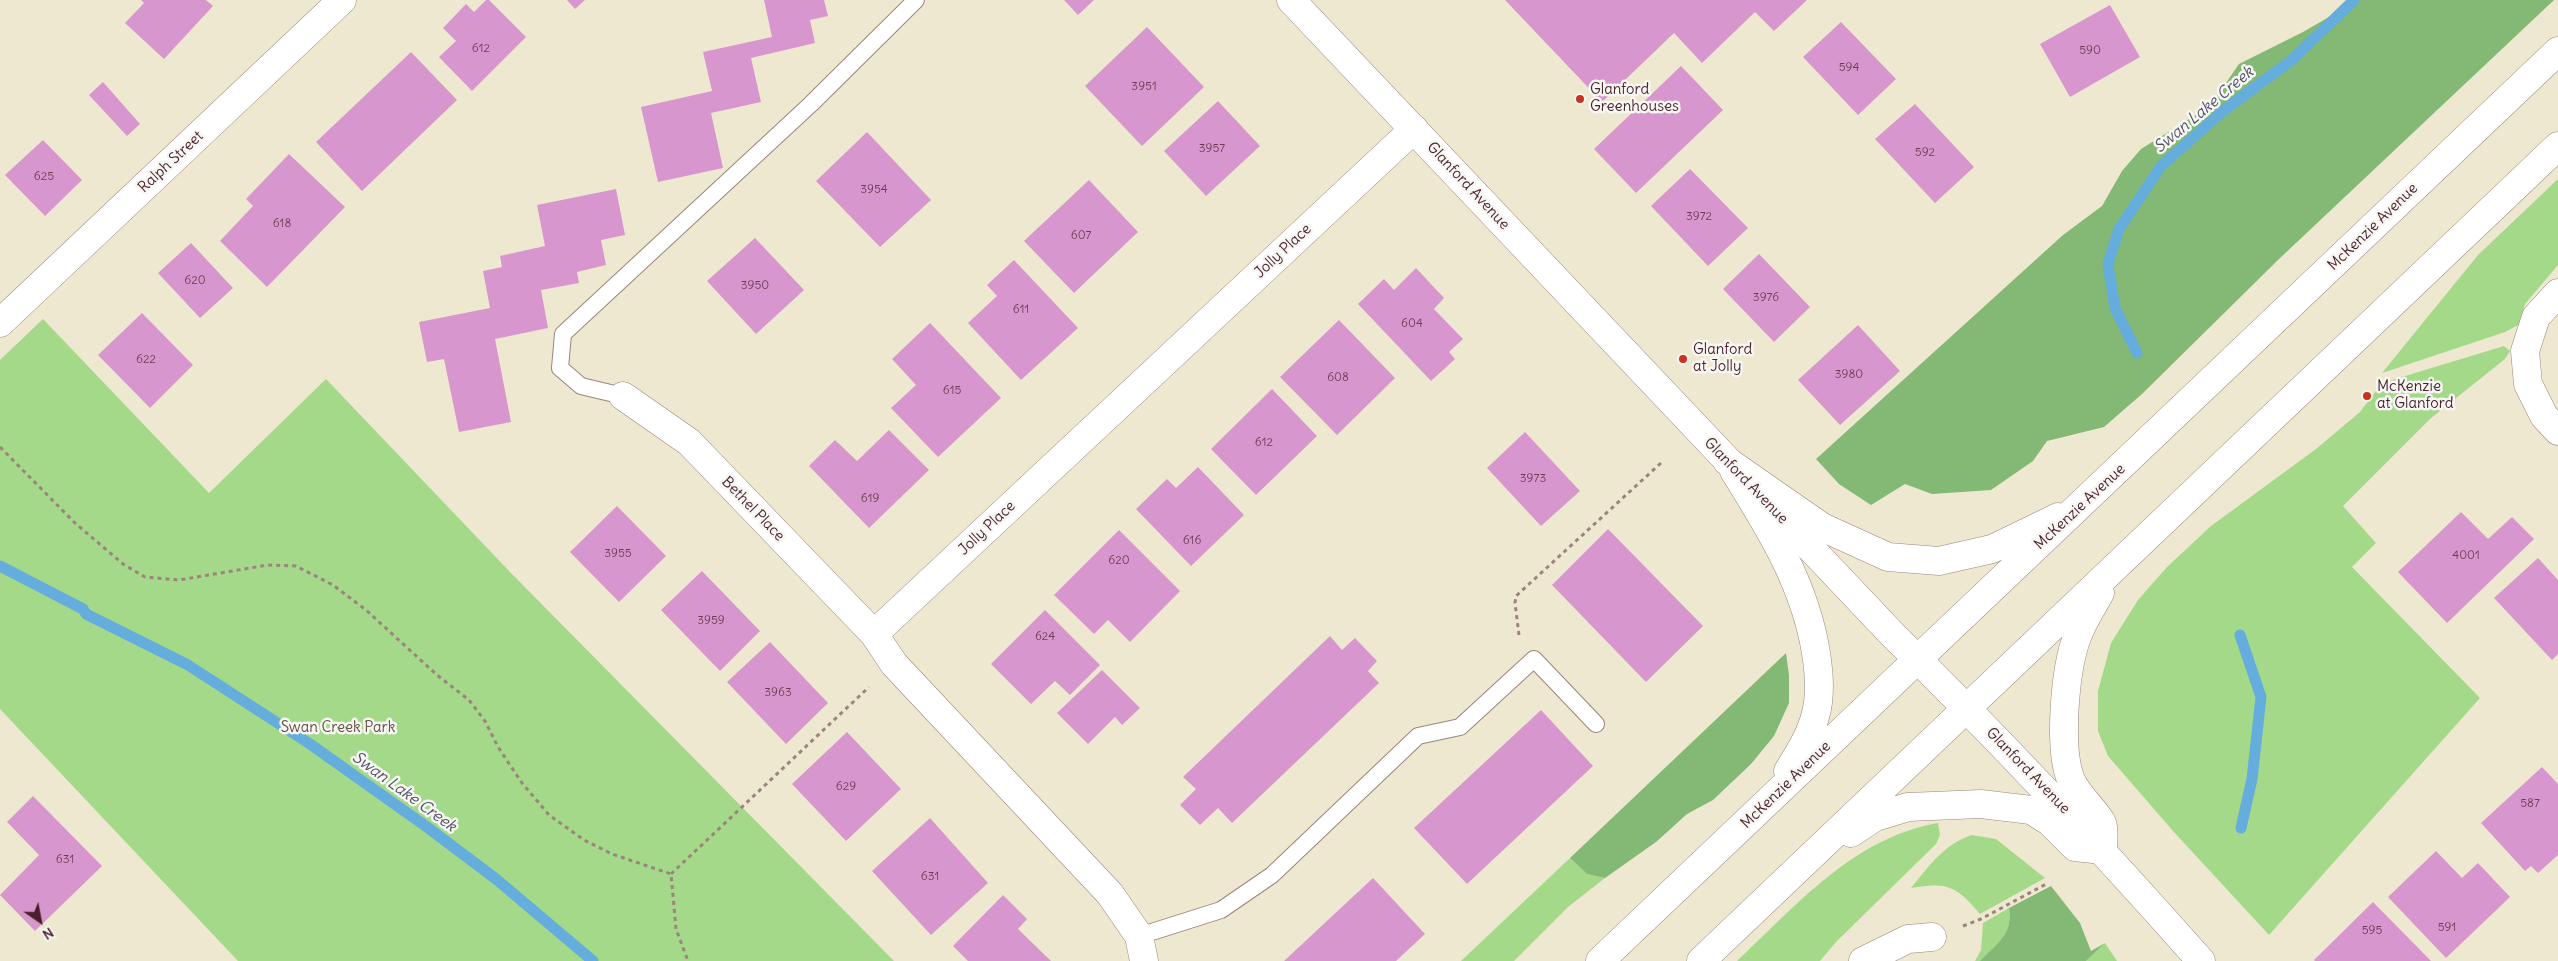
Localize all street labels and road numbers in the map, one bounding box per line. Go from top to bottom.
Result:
street label: Ralph Street [135,127,207,197]
street label: Glanford Avenue [1423,138,1513,234]
street label: McKenzie Avenue [2324,180,2422,274]
street label: Jolly Place [1251,220,1315,282]
street label: Glanford Avenue [1700,434,1792,528]
street label: McKenzie Avenue [2031,460,2129,554]
street label: Bethel Place [718,473,788,545]
street label: Jolly Place [955,497,1019,559]
street label: Glanford Avenue [1982,724,2074,818]
street label: McKenzie Avenue [1737,738,1835,832]

